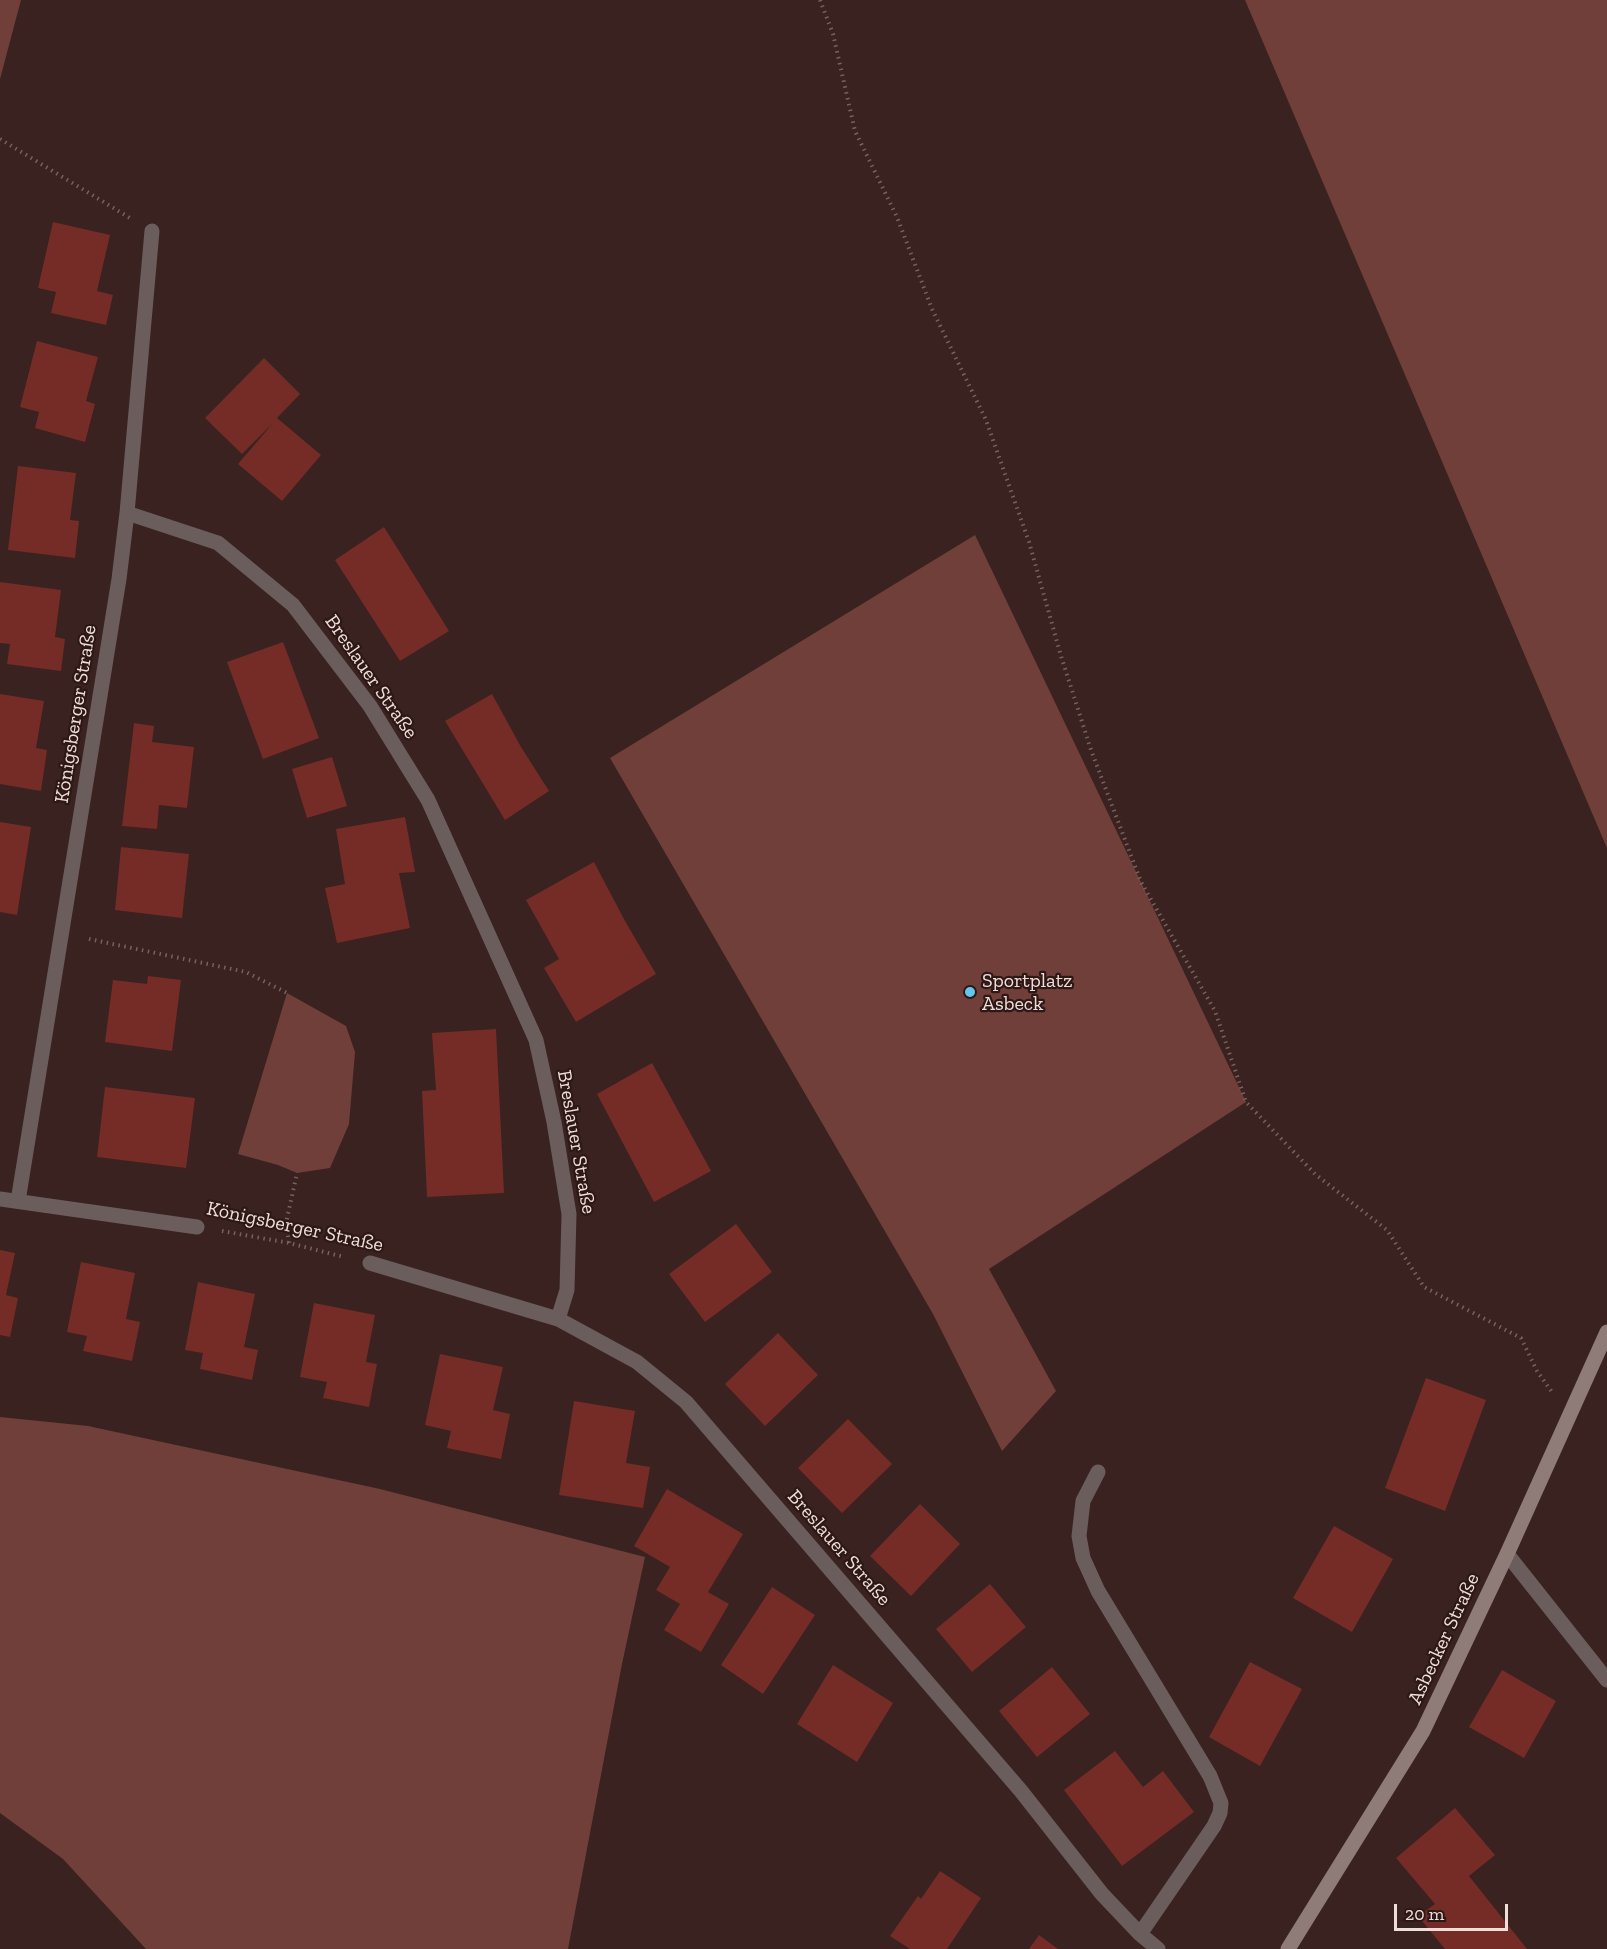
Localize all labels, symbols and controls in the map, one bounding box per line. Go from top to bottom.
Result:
street label: Breslauer Straße [319,610,423,744]
street label: Königsberger Straße [50,623,102,805]
place label: Sportplatz Asbeck [982,969,1072,1016]
marker: Sportplatz Asbeck [963,985,977,999]
street label: Breslauer Straße [552,1068,600,1216]
street label: Königsberger Straße [205,1197,385,1257]
street label: Breslauer Straße [782,1485,896,1611]
street label: Asbecker Straße [1403,1570,1485,1708]
scale bar [1397,1892,1511,1930]
text: 20 m [1405,1903,1444,1925]

